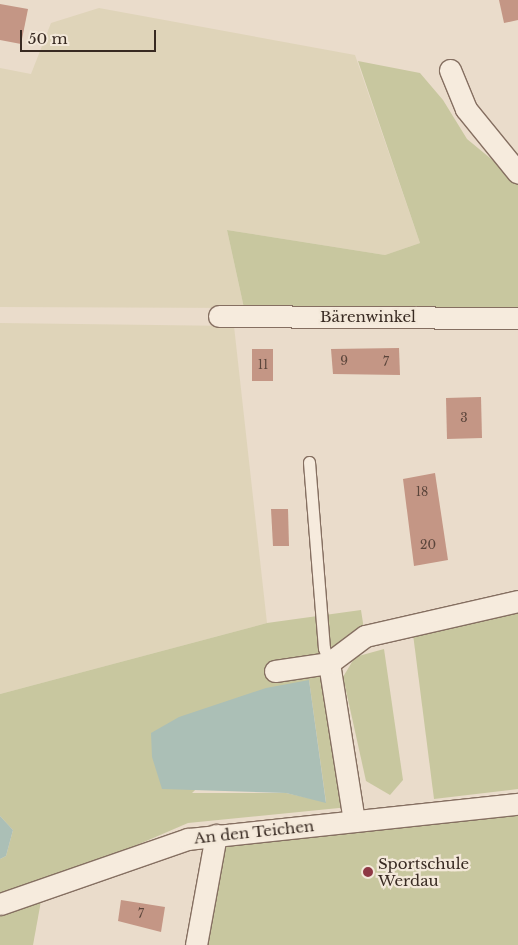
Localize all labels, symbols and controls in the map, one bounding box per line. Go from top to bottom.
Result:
scale bar [22,20,159,52]
text: 50 m [28,29,68,48]
street label: Bärenwinkel [320,308,416,326]
house number: 9 [340,354,348,368]
house number: 7 [383,355,389,369]
house number: 11 [258,358,268,372]
house number: 3 [460,411,468,425]
house number: 18 [416,485,428,499]
house number: 20 [420,538,436,552]
street label: An den Teichen [193,817,315,847]
place label: Sportschule Werdau [378,854,469,889]
marker: Sportschule Werdau [362,866,374,878]
house number: 7 [138,907,144,921]

